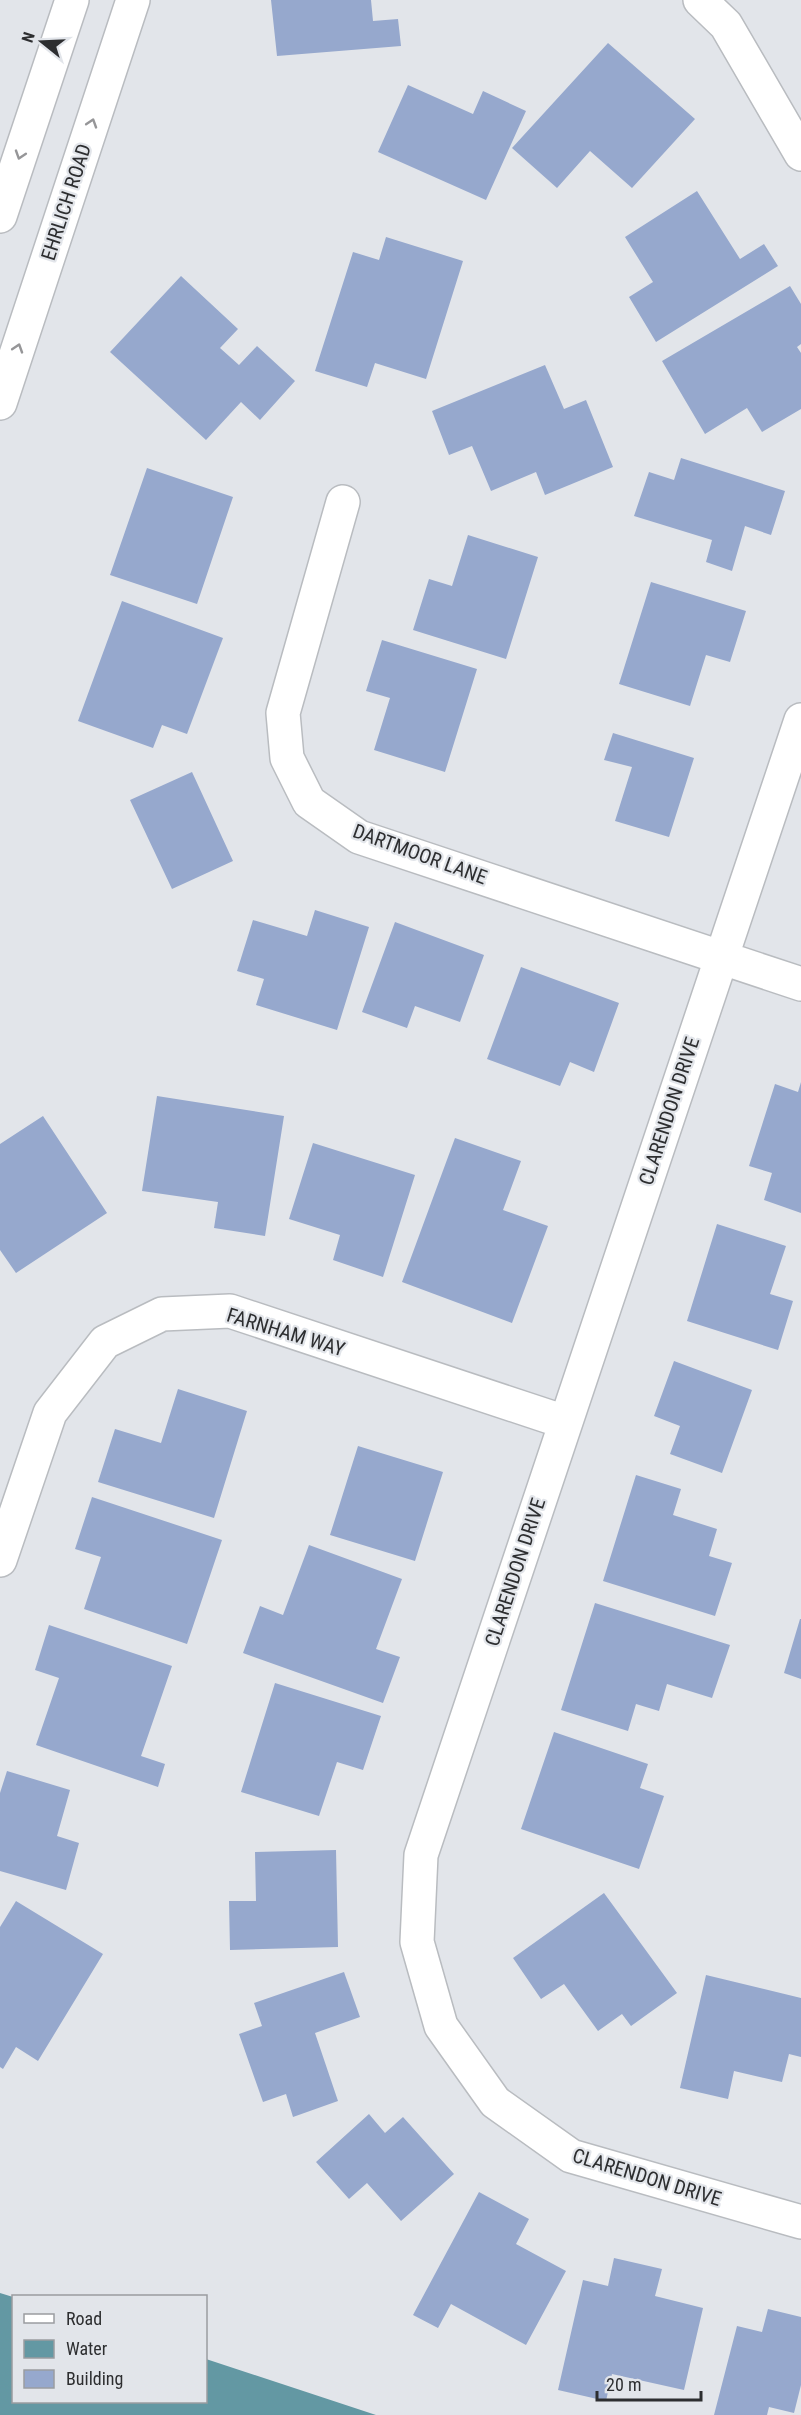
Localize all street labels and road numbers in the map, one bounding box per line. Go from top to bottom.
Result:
street label: EHRLICH ROAD [36,141,96,263]
street label: DARTMOOR LANE [350,819,490,889]
street label: CLARENDON DRIVE [634,1034,704,1188]
street label: FARNHAM WAY [224,1303,348,1361]
street label: CLARENDON DRIVE [480,1495,550,1649]
street label: CLARENDON DRIVE [570,2143,724,2211]

